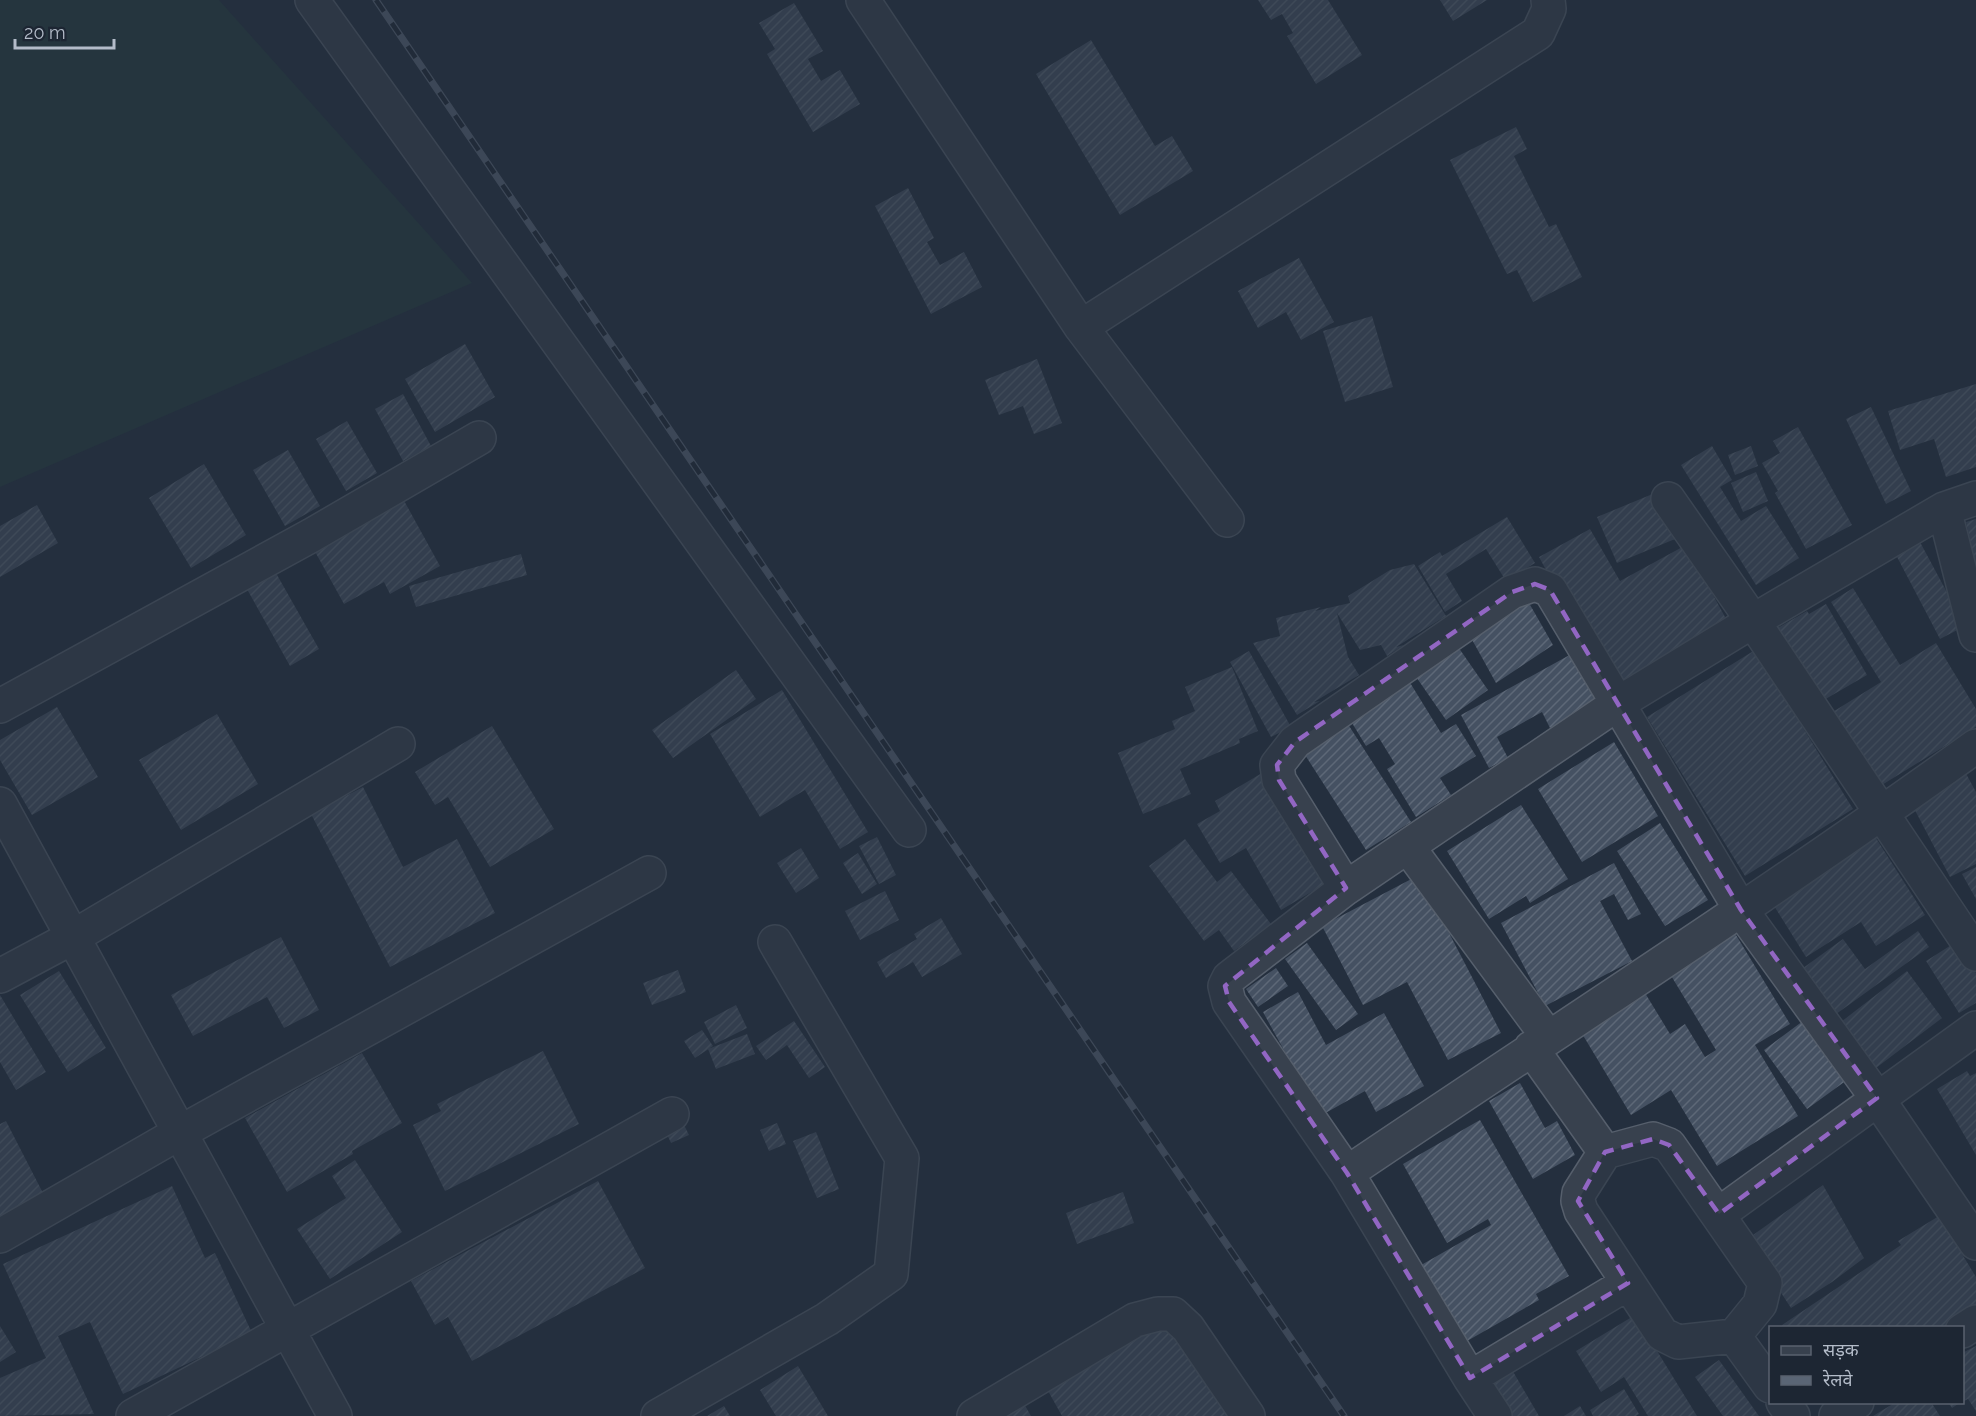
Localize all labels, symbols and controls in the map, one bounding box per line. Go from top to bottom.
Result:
scale bar [15,12,114,50]
text: 20 m [24,22,66,43]
legend [1769,1326,1964,1404]
text: सड़क [1823,1339,1860,1360]
text: रेलवे [1822,1369,1854,1390]

